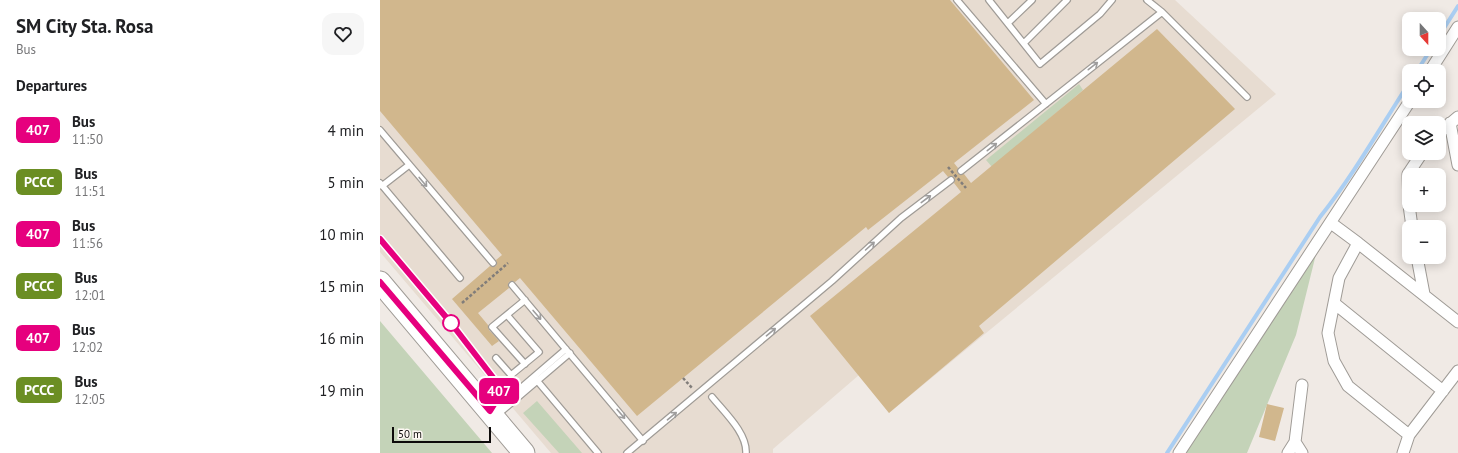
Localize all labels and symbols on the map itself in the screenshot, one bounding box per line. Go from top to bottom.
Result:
north arrow [1402,12,1446,56]
one-way arrow [1088,62,1099,71]
one-way arrow [986,143,997,152]
one-way arrow [419,176,428,187]
one-way arrow [920,195,931,204]
one-way arrow [865,242,875,251]
one-way arrow [533,310,542,320]
unlabelled marker [442,314,460,332]
one-way arrow [766,327,777,336]
line badge: 407 [476,378,522,404]
one-way arrow [616,409,625,420]
one-way arrow [667,411,678,420]
scale bar [392,425,491,444]

